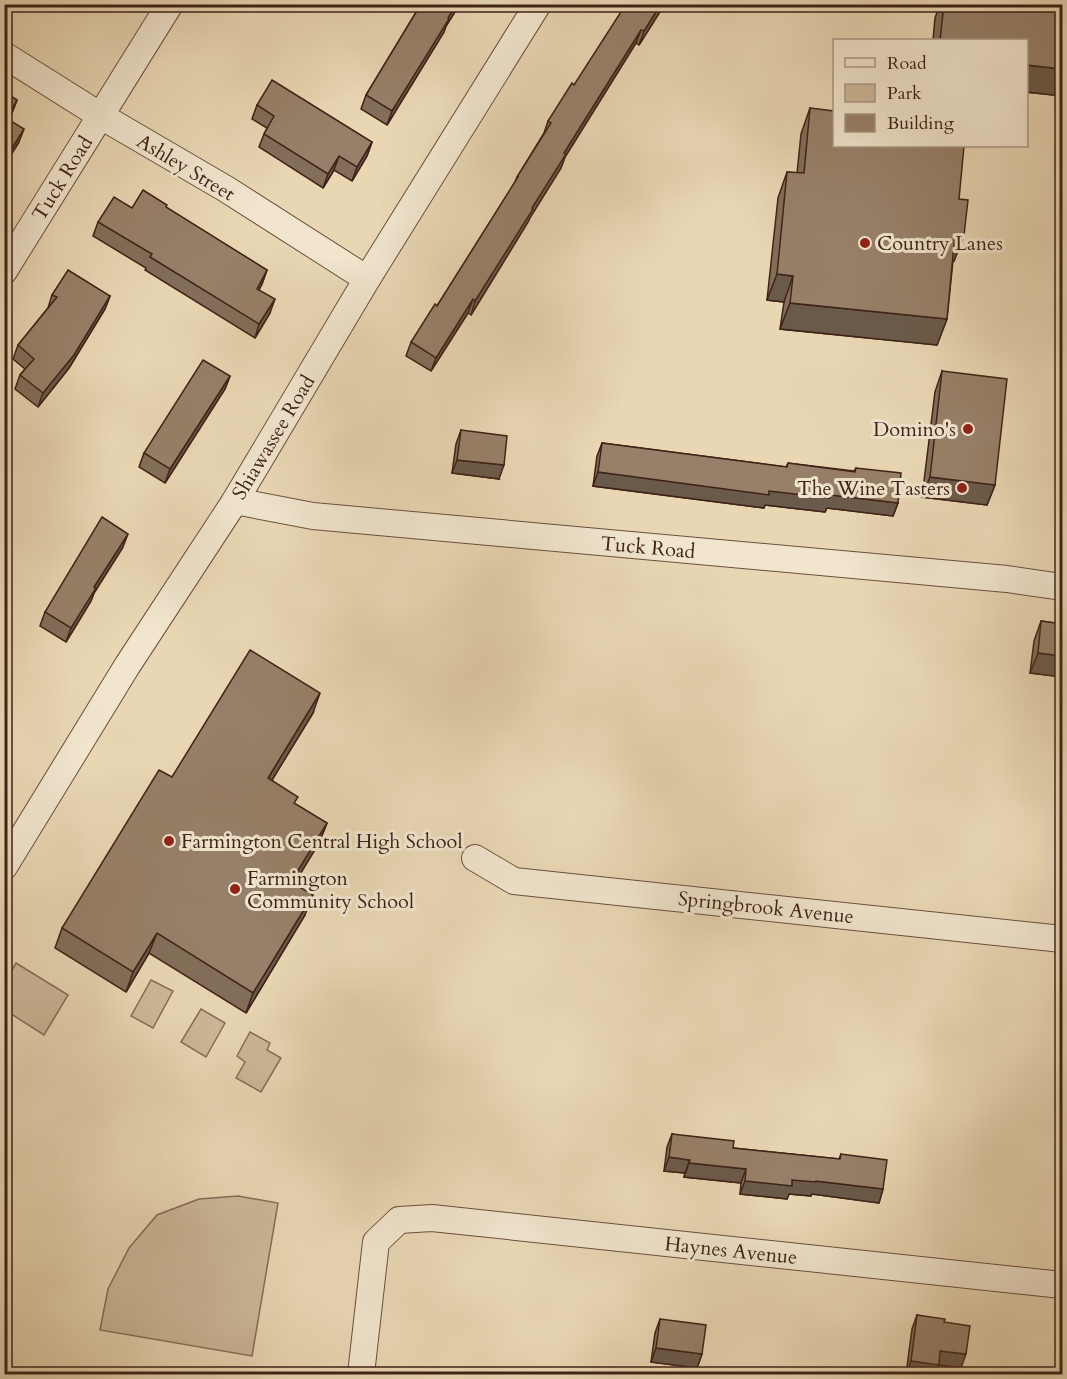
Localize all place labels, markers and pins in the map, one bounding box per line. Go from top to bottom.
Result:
place label: Country Lanes [877,230,1003,257]
marker: Country Lanes [858,236,872,250]
place label: Domino's [873,416,956,443]
marker: Domino's [961,422,975,436]
place label: The Wine Tasters [797,475,950,502]
marker: The Wine Tasters [955,481,969,495]
place label: Farmington Central High School [181,828,463,855]
marker: Farmington Central High School [162,834,176,848]
place label: Farmington Community School [247,865,414,915]
marker: Farmington Community School [228,882,242,896]

